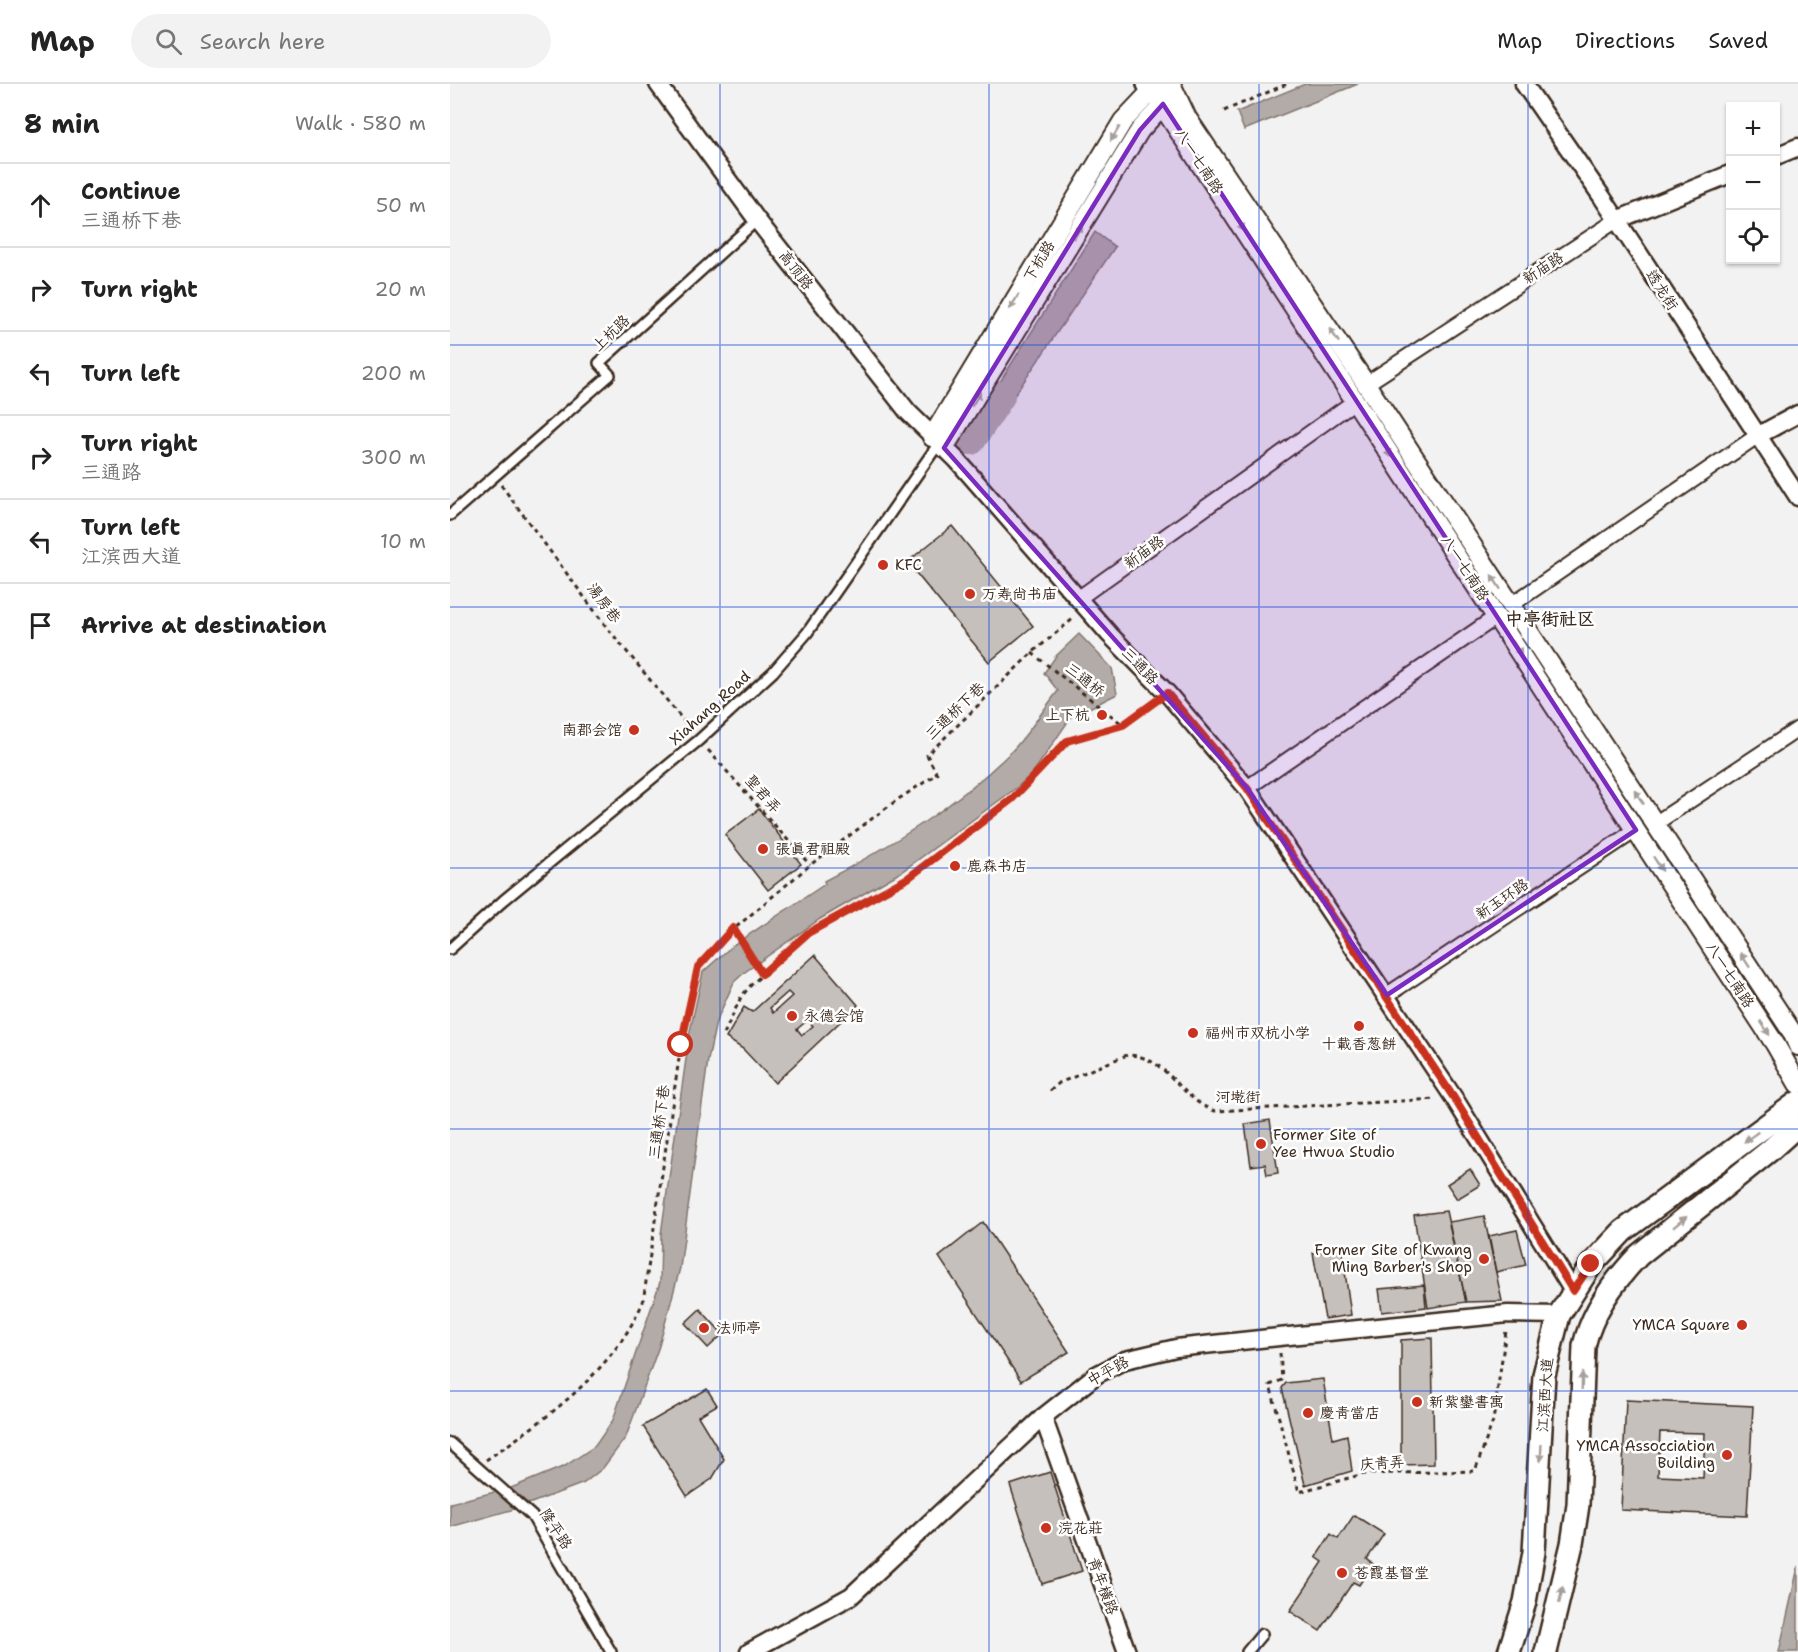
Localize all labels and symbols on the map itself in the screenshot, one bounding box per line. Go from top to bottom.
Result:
street label: 八一七南路 [1170,124,1228,198]
one-way arrow [1109,126,1120,142]
one-way arrow [1234,216,1245,232]
one-way arrow [1072,224,1083,240]
street label: 下杭路 [1019,237,1059,285]
street label: 高顶路 [774,246,818,294]
street label: 新庙路 [1519,247,1567,289]
street label: 透龙街 [1641,266,1683,314]
one-way arrow [1009,294,1020,310]
street label: 上杭路 [588,310,634,356]
one-way arrow [1328,328,1340,344]
one-way arrow [971,391,982,407]
one-way arrow [1382,442,1393,458]
street label: 新庙路 [1120,531,1168,573]
street label: 八一七南路 [1436,531,1494,605]
place label: KFC [895,555,922,575]
marker: KFC [876,558,890,572]
one-way arrow [1491,574,1502,590]
street label: 湯房巷 [582,579,626,627]
place label: 万寿尚书庙 [982,584,1057,604]
marker: 万寿尚书庙 [963,587,977,601]
district label: 中亭街社区 [1505,607,1595,631]
one-way arrow [1511,640,1523,656]
street label: 三通路 [1117,643,1163,689]
street label: 三通桥 [1061,658,1109,702]
street label: Xiahang Road [665,666,755,750]
street label: 三通桥下巷 [921,678,989,744]
place label: 上下杭 [1045,705,1090,725]
marker: 上下杭 [1095,708,1109,722]
place label: 南郡会馆 [562,720,622,740]
marker: 南郡会馆 [627,723,641,737]
street label: 聖君弄 [741,771,785,817]
one-way arrow [1633,789,1644,806]
place label: 張真君祖殿 [775,839,850,859]
marker: 張真君祖殿 [756,842,770,856]
place label: 鹿森书店 [967,856,1027,876]
one-way arrow [1652,856,1664,872]
marker: 鹿森书店 [948,859,962,873]
street label: 新玉环路 [1472,874,1532,924]
street label: 八一七南路 [1701,938,1759,1012]
one-way arrow [1740,952,1751,969]
place label: 永德会馆 [804,1006,864,1026]
marker: 永德会馆 [785,1009,799,1023]
marker: 十載香葱餅 [1352,1019,1366,1033]
one-way arrow [1759,1020,1770,1036]
place label: 福州市双杭小学 [1205,1023,1310,1043]
marker: 福州市双杭小学 [1186,1026,1200,1040]
route start [667,1031,693,1057]
place label: 十載香葱餅 [1321,1034,1397,1054]
street label: 三通桥下巷 [644,1083,674,1161]
street label: 河墘街 [1215,1087,1261,1107]
place label: Former Site of Yee Hwua Studio [1273,1125,1395,1162]
one-way arrow [1744,1131,1760,1143]
marker: Former Site of Yee Hwua Studio [1254,1137,1268,1151]
one-way arrow [1672,1216,1688,1229]
place label: Former Site of Kwang Ming Barber's Shop [1314,1240,1472,1277]
route end [1577,1250,1603,1276]
marker: Former Site of Kwang Ming Barber's Shop [1477,1252,1491,1266]
place label: YMCA Square [1633,1315,1730,1335]
place label: 法师亭 [716,1318,761,1338]
marker: YMCA Square [1735,1318,1749,1332]
marker: 法师亭 [697,1321,711,1335]
street label: 中平路 [1083,1351,1133,1391]
street label: 江滨西大道 [1532,1357,1558,1433]
one-way arrow [1578,1372,1587,1391]
place label: 新紫鑾書寓 [1429,1392,1504,1412]
marker: 新紫鑾書寓 [1410,1395,1424,1409]
place label: 慶青當店 [1320,1403,1380,1423]
marker: 慶青當店 [1301,1406,1315,1420]
place label: YMCA Assocciation Building [1577,1436,1715,1473]
one-way arrow [1537,1443,1546,1462]
marker: YMCA Assocciation Building [1720,1448,1734,1462]
street label: 庆青弄 [1359,1451,1405,1475]
street label: 隆平路 [535,1505,577,1553]
place label: 浣花莊 [1058,1518,1103,1538]
marker: 浣花莊 [1039,1521,1053,1535]
street label: 青年横路 [1083,1554,1123,1618]
place label: 苍霞基督堂 [1354,1563,1429,1583]
marker: 苍霞基督堂 [1335,1566,1349,1580]
one-way arrow [1557,1586,1566,1605]

